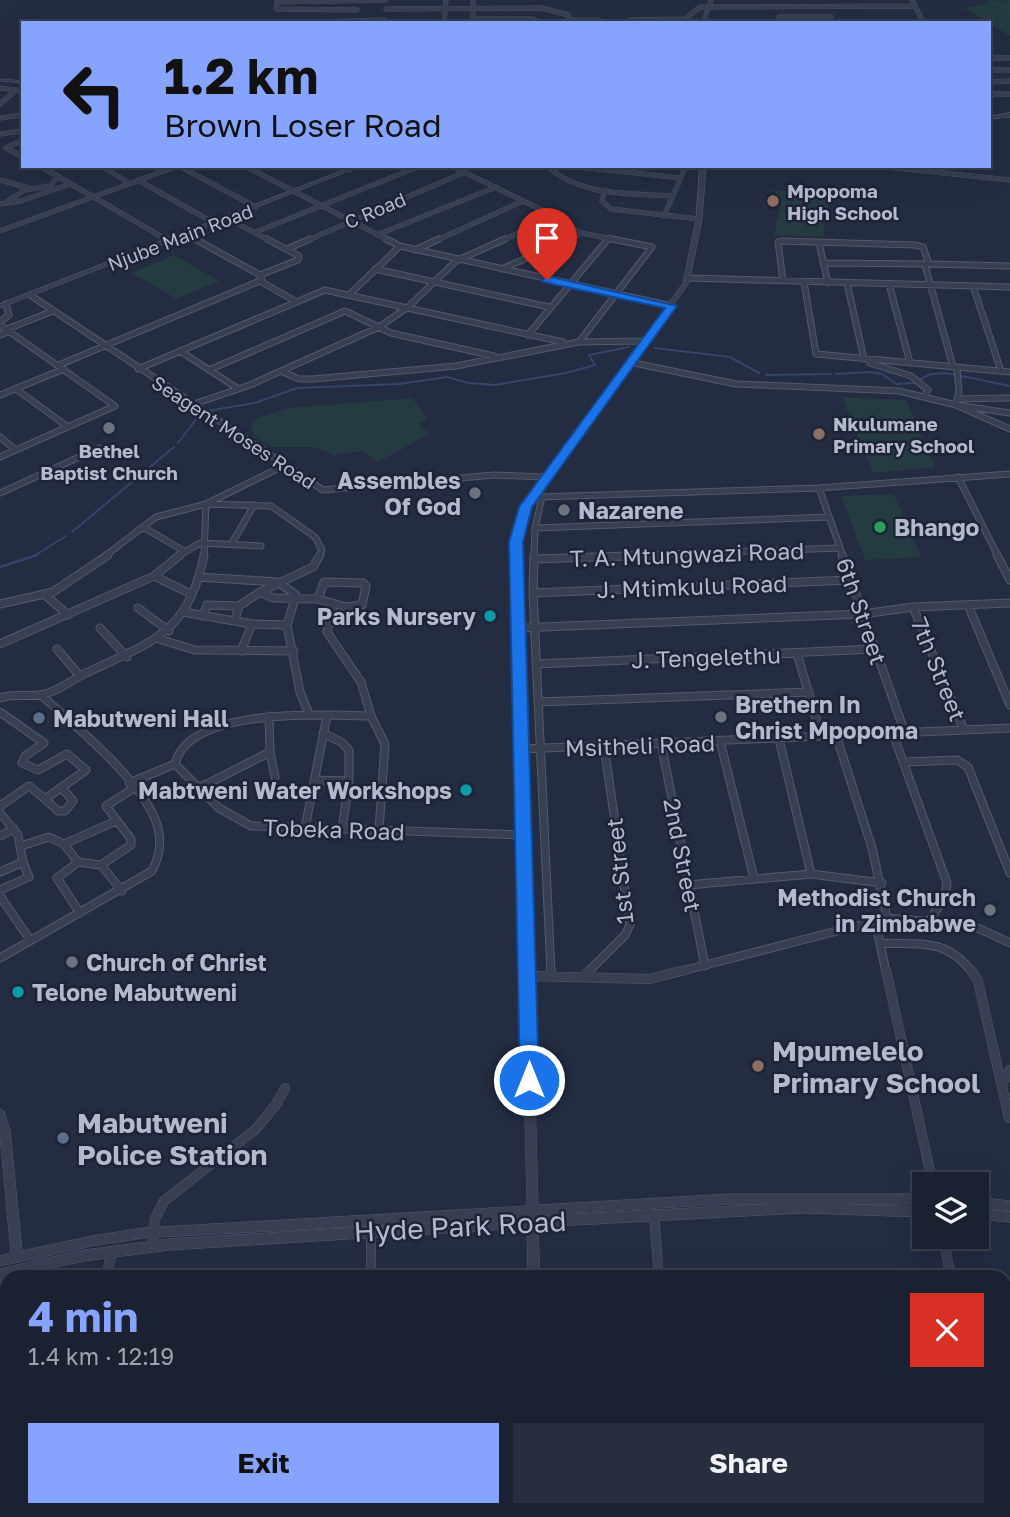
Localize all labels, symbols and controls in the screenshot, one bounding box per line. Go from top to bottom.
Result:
text: 1.2 km [164,46,318,105]
icon: left [49,49,140,140]
text: Brown Loser Road [164,106,442,144]
place label: Mpopoma High School [787,179,899,224]
street label: C Road [341,187,409,233]
marker: Mpopoma High School [765,193,781,209]
street label: Njube Main Road [104,199,256,275]
pin [517,208,577,280]
icon: arrive [528,219,566,257]
street label: Seagent Moses Road [148,370,320,494]
place label: Nkulumane Primary School [833,412,974,457]
marker: Bethel Baptist Church [101,420,117,436]
marker: Nkulumane Primary School [811,426,827,442]
place label: Bethel Baptist Church [40,439,178,484]
place label: Assembles Of God [337,466,461,520]
marker: Assembles Of God [467,485,483,501]
place label: Nazarene [578,496,684,524]
marker: Nazarene [556,502,572,518]
place label: Bhango [894,513,980,541]
marker: Bhango [872,519,888,535]
street label: T. A. Mtungwazi Road [569,536,805,572]
street label: 6th Street [831,554,893,668]
street label: J. Mtimkulu Road [596,569,788,603]
place label: Parks Nursery [317,602,476,630]
marker: Parks Nursery [482,608,498,624]
street label: 7th Street [906,613,972,725]
street label: J. Tengelethu [631,640,781,674]
place label: Brethern In Christ Mpopoma [735,690,918,744]
place label: Mabutweni Hall [53,704,229,732]
marker: Brethern In Christ Mpopoma [713,709,729,725]
marker: Mabutweni Hall [31,710,47,726]
street label: Msitheli Road [564,728,716,762]
place label: Mabtweni Water Workshops [138,776,452,804]
marker: Mabtweni Water Workshops [458,782,474,798]
street label: 2nd Street [658,796,708,914]
street label: Tobeka Road [263,813,405,845]
street label: 1st Street [600,817,638,925]
place label: Methodist Church in Zimbabwe [777,883,976,937]
marker: Methodist Church in Zimbabwe [982,902,998,918]
place label: Church of Christ [86,948,267,976]
marker: Church of Christ [64,954,80,970]
place label: Telone Mabutweni [32,978,237,1006]
marker: Telone Mabutweni [10,984,26,1000]
place label: Mpumelelo Primary School [772,1034,980,1099]
position arrow [492,1043,566,1117]
marker: Mpumelelo Primary School [750,1058,766,1074]
place label: Mabutweni Police Station [77,1106,268,1171]
marker: Mabutweni Police Station [55,1130,71,1146]
map controls [912,1172,989,1249]
button: layers [912,1172,989,1249]
street label: Hyde Park Road [353,1204,567,1248]
text: 4 min [28,1291,138,1341]
button: close [910,1293,984,1367]
text: 1.4 km · 12:19 [28,1342,174,1370]
button: Exit [28,1423,499,1503]
button: Share [513,1423,984,1503]

